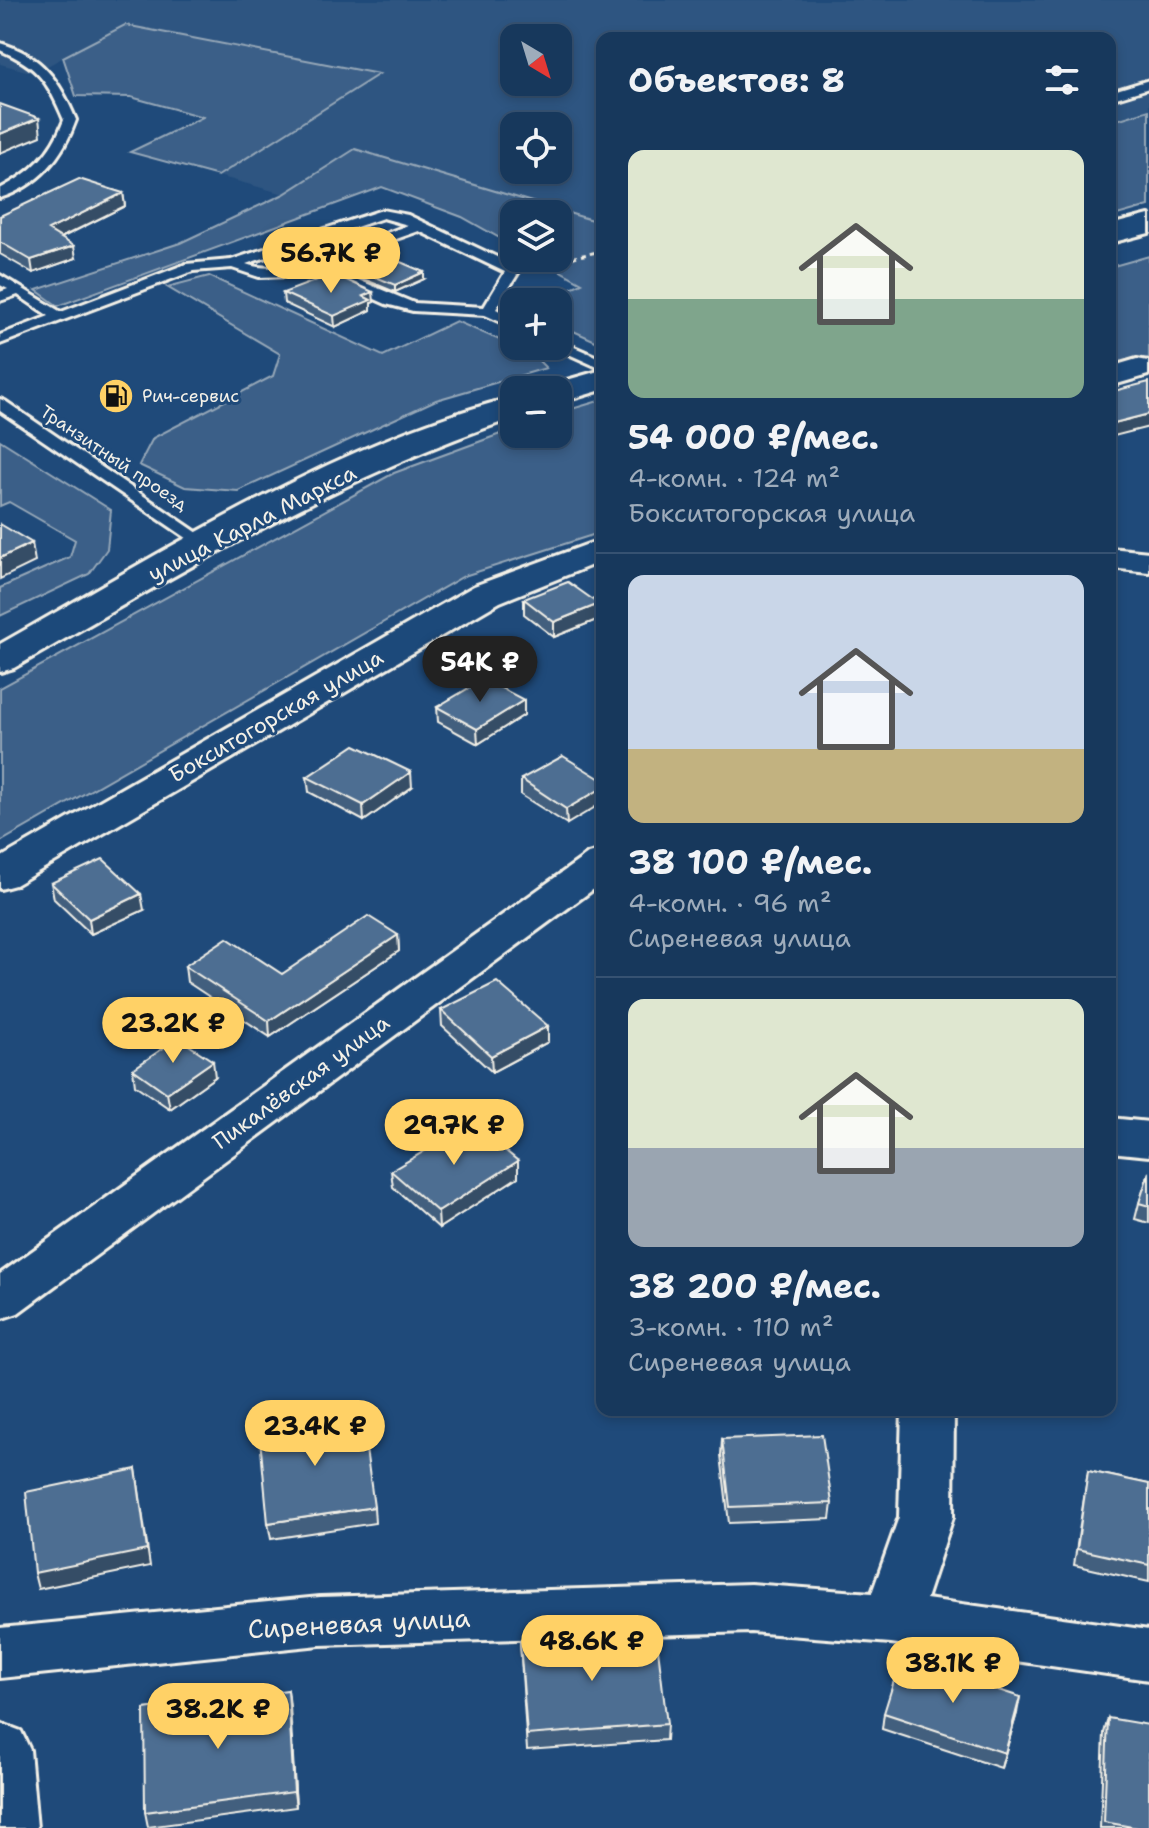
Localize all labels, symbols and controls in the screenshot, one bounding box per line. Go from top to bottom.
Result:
north arrow [500,24,572,96]
map controls [500,24,572,448]
text: Объектов: 8 [628,57,845,103]
icon: filters [1040,58,1084,102]
button: locate [500,112,572,184]
button: layers [500,200,572,272]
icon: home [784,202,928,346]
pin: 56.7K ₽ [257,227,405,295]
text: 56.7K ₽ [280,235,382,270]
button: + [500,288,572,360]
button: − [500,376,572,448]
fuel station icon: Рич-сервис [97,377,135,415]
place label: Рич-сервис [142,384,239,408]
street label: Транзитный проезд [35,400,193,517]
text: 54 000 ₽/мес. [628,414,879,460]
street label: улица Карла Маркса [143,458,361,588]
text: 4-комн. · 124 m² [628,460,840,495]
text: Бокситогорская улица [628,495,915,530]
icon: home [784,627,928,771]
pin: 54K ₽ [424,636,536,704]
street label: Бокситогорская улица [164,643,389,789]
text: 54K ₽ [440,644,520,679]
text: 38 100 ₽/мес. [628,839,872,885]
text: 4-комн. · 96 m² [628,885,832,920]
text: Сиреневая улица [628,920,851,955]
pin: 23.2K ₽ [99,997,247,1065]
text: 23.2K ₽ [120,1005,226,1040]
street label: Пикалёвская улица [207,1008,396,1156]
icon: home [784,1051,928,1195]
pin: 29.7K ₽ [380,1099,528,1167]
text: 29.7K ₽ [403,1107,505,1142]
text: 38 200 ₽/мес. [628,1263,881,1309]
text: 3-комн. · 110 m² [628,1309,834,1344]
text: Сиреневая улица [628,1344,851,1379]
pin: 23.4K ₽ [241,1400,389,1468]
text: 23.4K ₽ [263,1408,367,1443]
street label: Сиреневая улица [247,1600,471,1646]
pin: 48.6K ₽ [518,1615,666,1683]
text: 48.6K ₽ [539,1623,645,1658]
pin: 38.1K ₽ [879,1637,1027,1705]
text: 38.1K ₽ [904,1645,1002,1680]
pin: 38.2K ₽ [144,1683,292,1751]
text: 38.2K ₽ [165,1691,271,1726]

